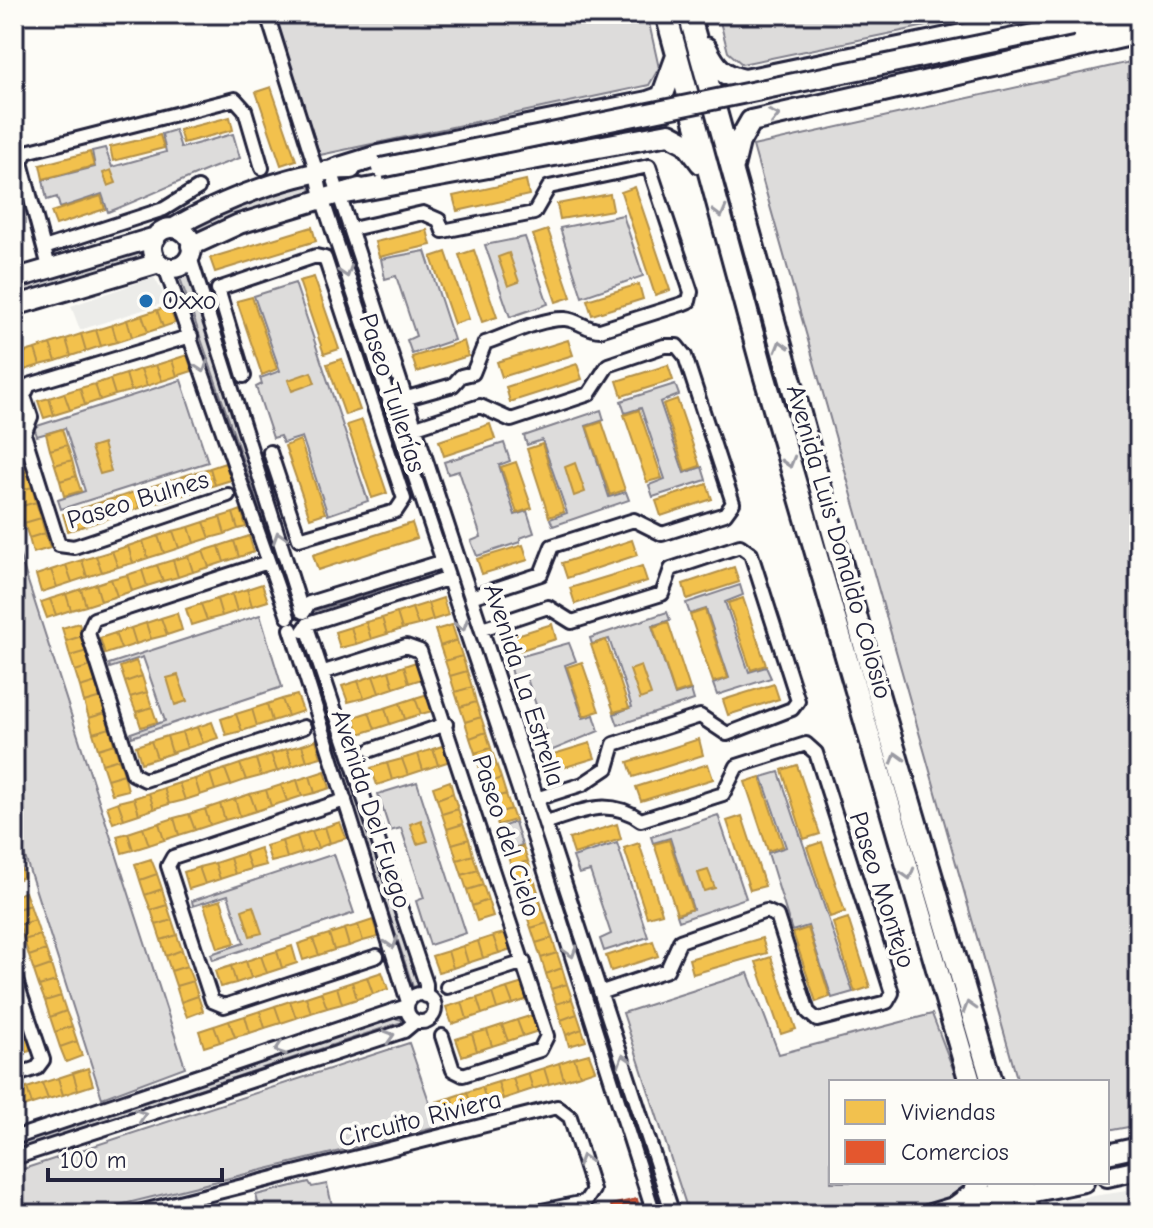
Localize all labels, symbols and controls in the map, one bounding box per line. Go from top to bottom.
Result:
one-way arrow [767,108,781,125]
one-way arrow [710,204,727,218]
one-way arrow [337,264,353,278]
place label: Oxxo [162,286,217,316]
marker: Oxxo [137,292,155,310]
street label: Paseo Tullerías [352,310,432,476]
one-way arrow [773,339,790,353]
one-way arrow [192,359,208,373]
street label: Avenida Luis Donaldo Colosio [780,382,898,702]
one-way arrow [780,455,797,469]
street label: Paseo Bulnes [64,464,212,536]
one-way arrow [272,531,288,545]
street label: Avenida La Estrella [477,580,571,790]
one-way arrow [453,618,469,632]
street label: Avenida Del Fuego [325,706,417,912]
street label: Paseo del Cielo [466,751,546,921]
one-way arrow [889,751,906,765]
street label: Paseo Montejo [843,808,921,972]
one-way arrow [899,866,915,880]
one-way arrow [382,936,398,950]
one-way arrow [562,944,578,958]
one-way arrow [963,1001,979,1015]
one-way arrow [381,1029,395,1045]
one-way arrow [274,1040,288,1056]
one-way arrow [617,1053,633,1067]
legend [829,1080,1109,1184]
street label: Circuito Riviera [336,1084,504,1154]
text: Viviendas [901,1098,995,1126]
one-way arrow [133,1109,147,1125]
scale bar [48,1132,222,1182]
text: Comercios [901,1138,1009,1166]
text: 100 m [60,1146,127,1174]
one-way arrow [577,1153,593,1167]

